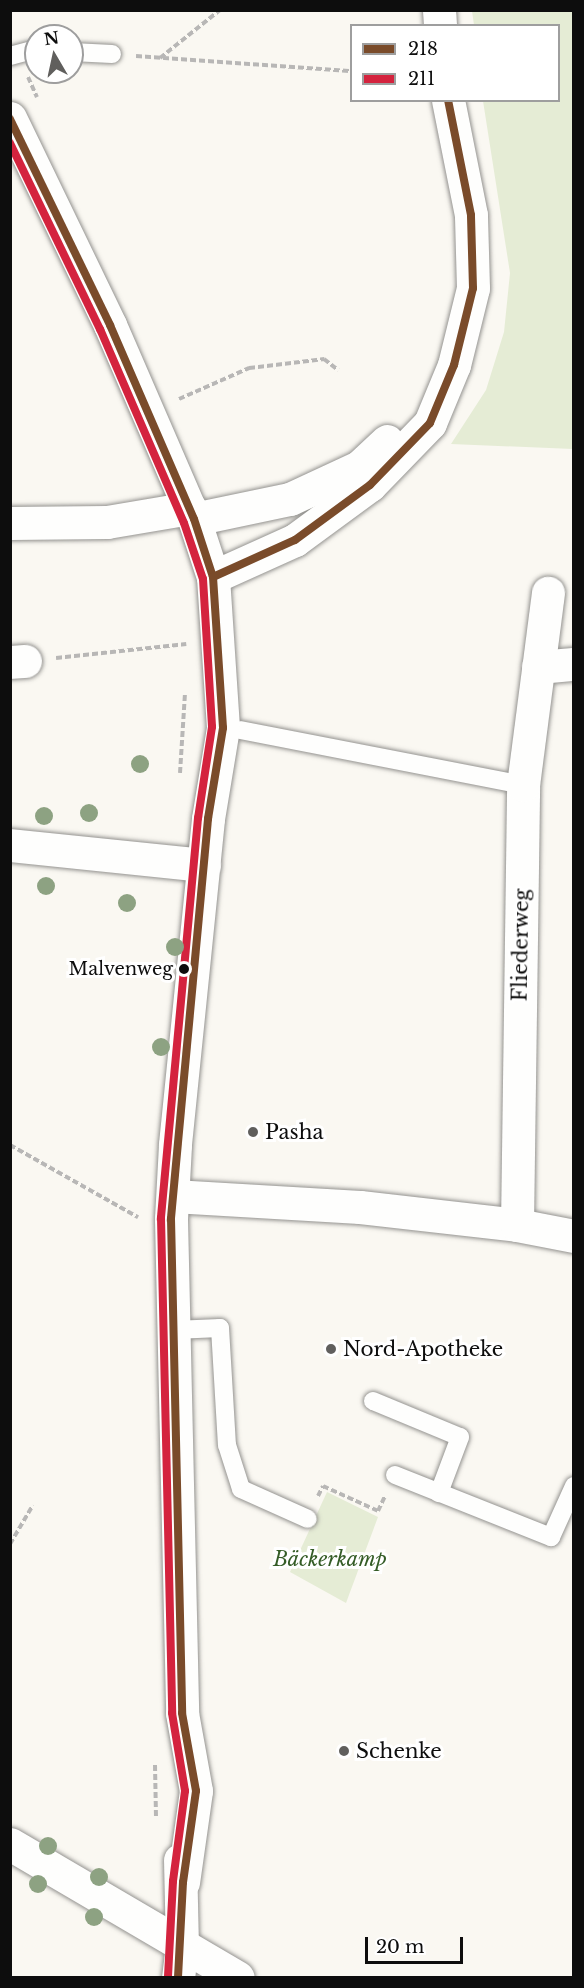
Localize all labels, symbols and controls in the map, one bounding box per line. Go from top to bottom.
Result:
north arrow [24,24,84,84]
legend [350,24,560,102]
text: N [42,27,60,49]
text: 218 [408,38,438,60]
text: 211 [408,68,435,90]
street label: Fliederweg [508,888,534,1002]
place label: Malvenweg [69,958,173,980]
marker: Malvenweg [178,963,190,975]
place label: Pasha [265,1120,323,1144]
marker: Pasha [246,1125,260,1139]
place label: Nord-Apotheke [343,1337,503,1361]
marker: Nord-Apotheke [324,1342,338,1356]
park label: Bäckerkamp [273,1547,387,1571]
place label: Schenke [356,1739,442,1763]
marker: Schenke [337,1744,351,1758]
scale bar [368,1925,466,1963]
text: 20 m [376,1936,424,1958]

